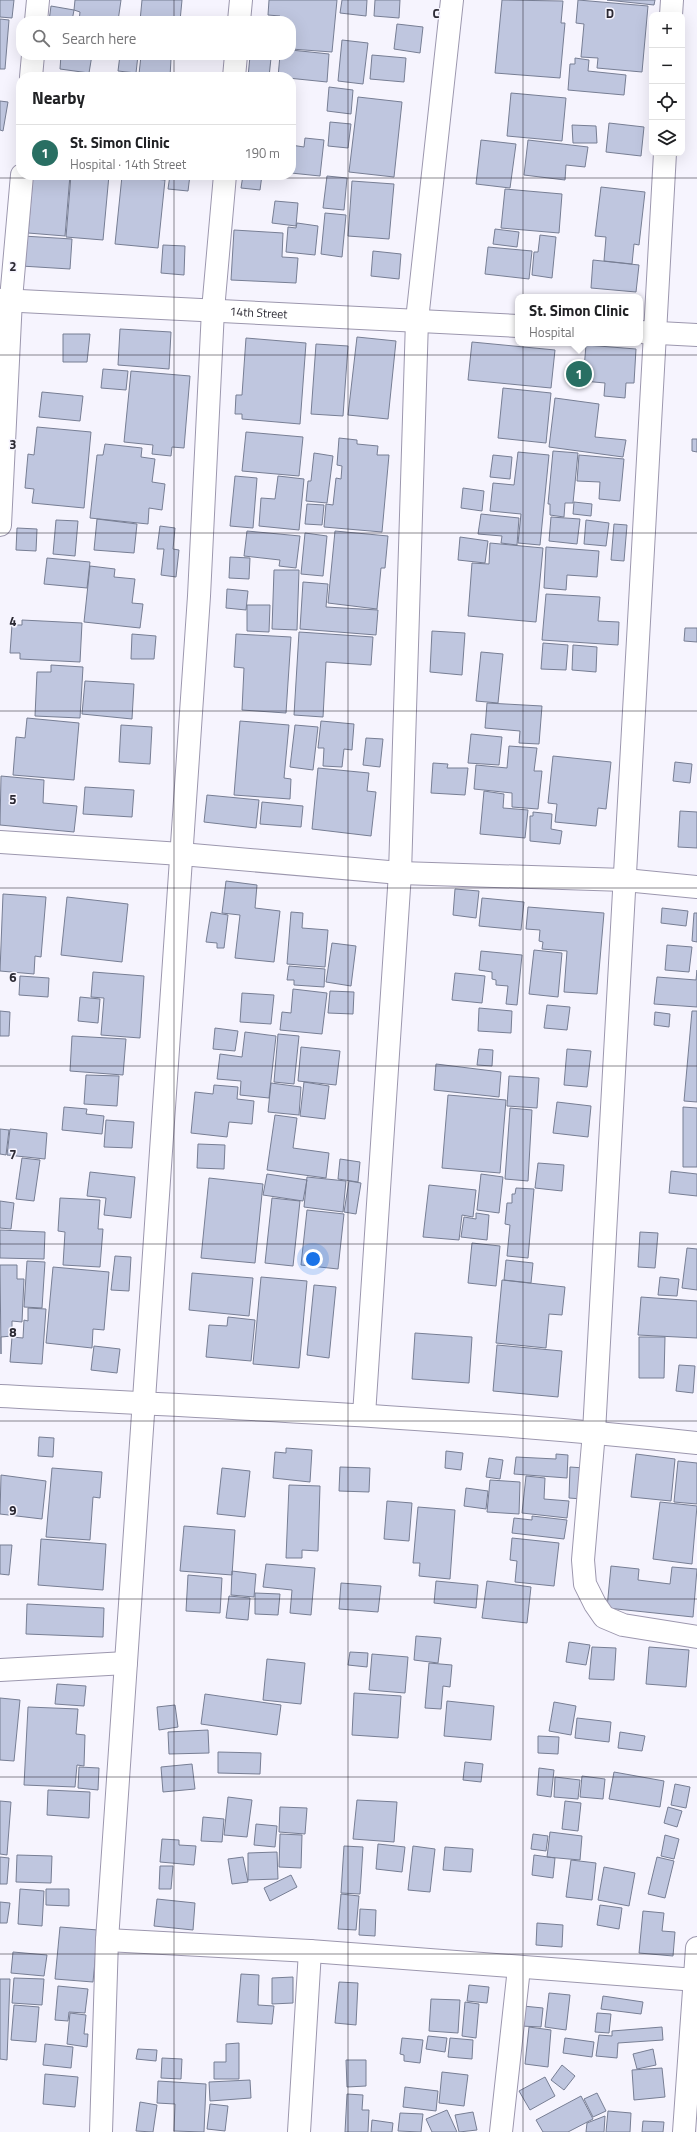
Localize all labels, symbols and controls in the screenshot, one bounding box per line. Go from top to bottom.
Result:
text: C [432,3,440,23]
text: D [606,3,614,23]
map controls [649,12,685,156]
button: + [649,12,685,48]
search box [16,16,296,60]
icon: search [30,27,52,49]
text: Search here [62,27,136,50]
button: − [649,48,685,84]
button: locate [649,84,685,120]
text: Nearby [32,85,85,111]
button: layers [649,120,685,156]
text: St. Simon Clinic [70,131,170,154]
text: 1 [41,143,49,163]
text: 190 m [244,143,280,163]
text: Hospital · 14th Street [70,154,186,174]
text: 2 [9,256,17,276]
popup [515,294,643,346]
text: St. Simon Clinic [529,299,629,322]
street label: 14th Street [229,302,289,323]
text: Hospital [529,322,575,342]
pin: 1 [566,359,592,389]
text: 3 [9,434,17,454]
text: 4 [9,611,17,631]
text: 5 [9,789,17,809]
text: 6 [9,967,17,987]
text: 7 [9,1144,17,1164]
your location [303,1249,323,1269]
text: 8 [9,1322,17,1342]
text: 9 [9,1500,17,1520]

